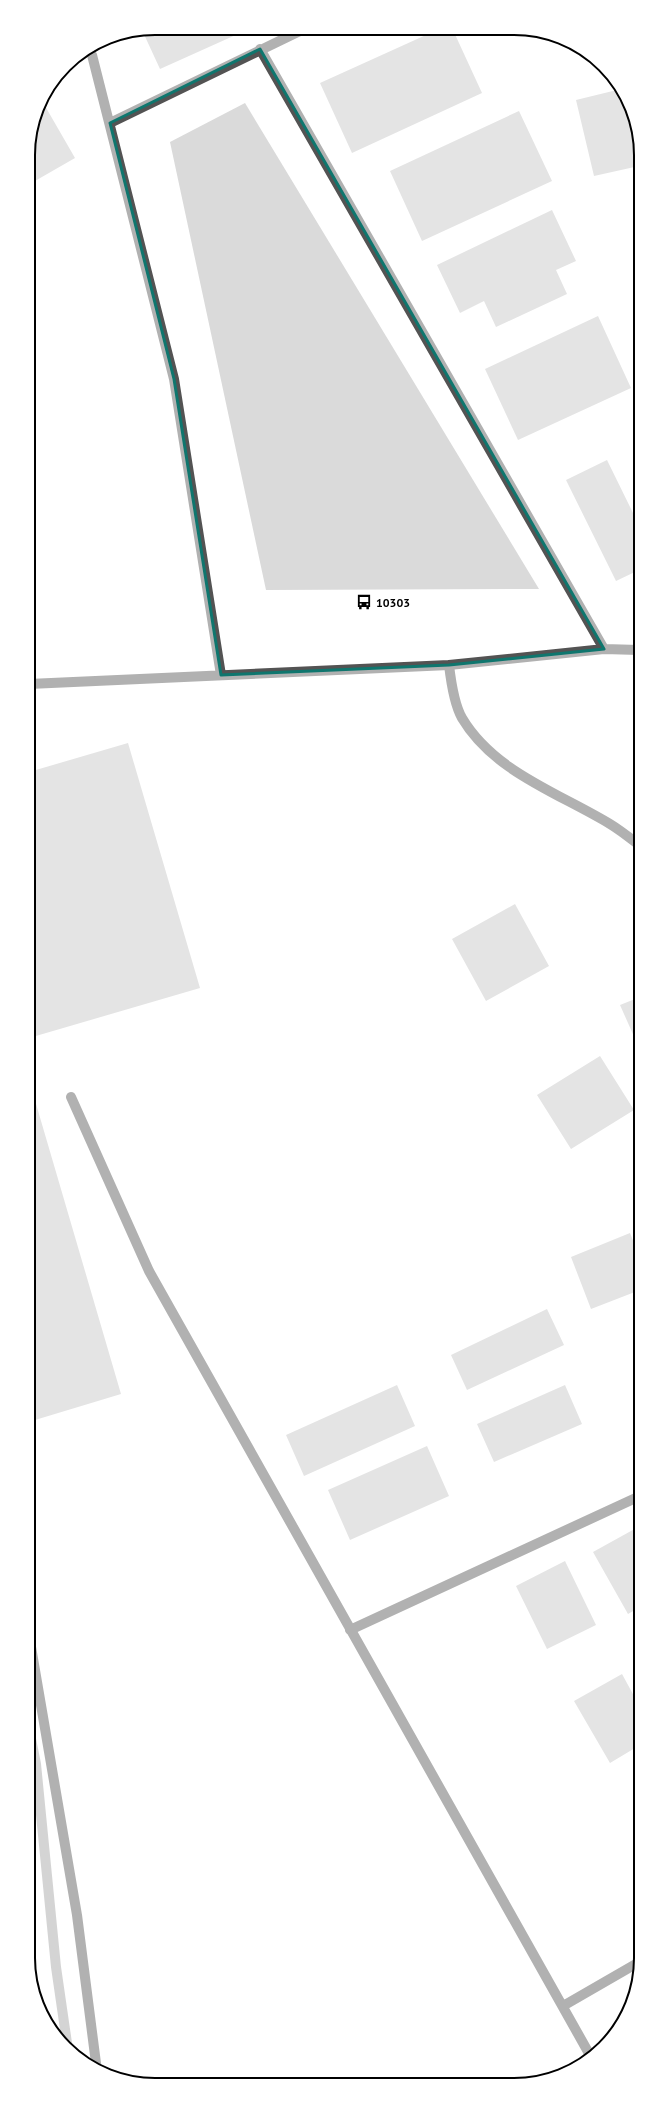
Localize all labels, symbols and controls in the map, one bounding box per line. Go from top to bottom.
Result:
bus stop icon: 10303 [355,593,373,611]
place label: 10303 [376,595,410,610]

